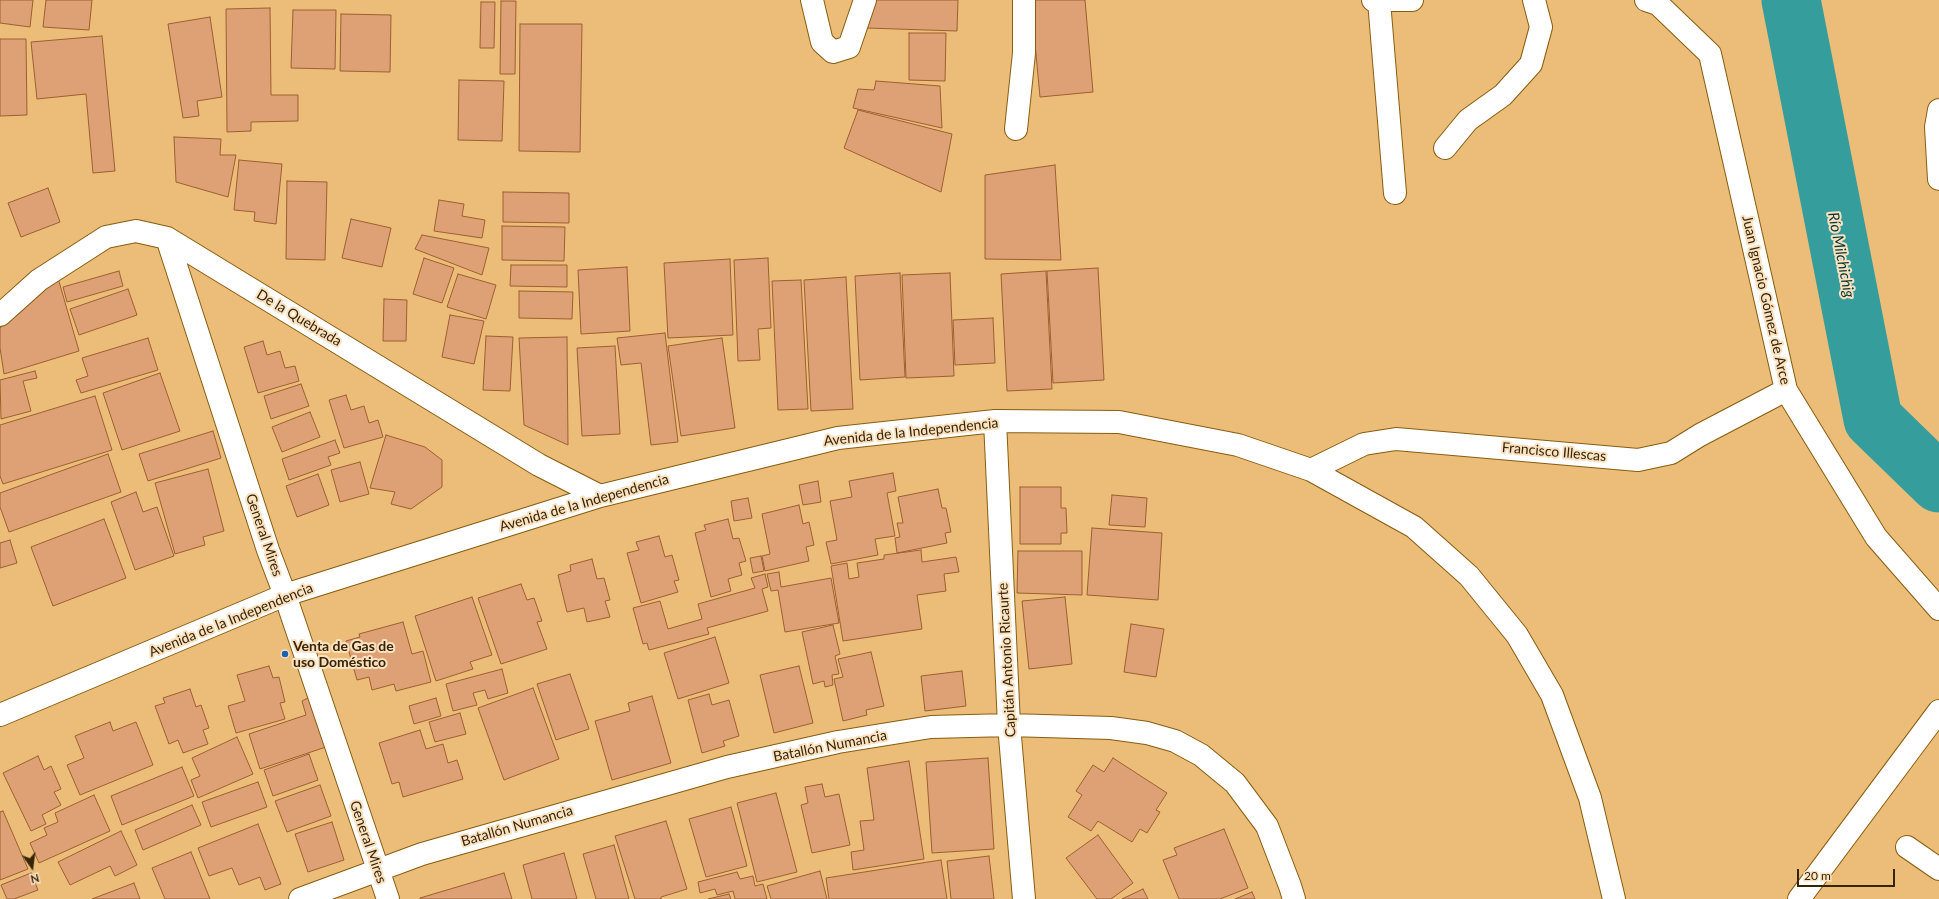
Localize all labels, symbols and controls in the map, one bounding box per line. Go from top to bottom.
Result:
water label: Río Milchichig [1824,211,1858,299]
street label: Juan Ignacio Gómez de Arce [1738,214,1794,386]
street label: De la Quebrada [253,286,345,350]
street label: Avenida de la Independencia [823,414,999,450]
street label: Francisco Illescas [1501,439,1607,465]
street label: Avenida de la Independencia [497,471,671,535]
street label: General Mires [242,492,286,578]
street label: Avenida de la Independencia [146,579,316,661]
street label: Capitán Antonio Ricaurte [995,582,1019,738]
place label: Venta de Gas de uso Doméstico [293,638,394,670]
marker: Venta de Gas de uso Doméstico [280,649,290,659]
street label: Batallón Numancia [772,727,888,765]
street label: General Mires [346,799,390,885]
street label: Batallón Numancia [459,802,575,850]
north arrow [12,847,52,887]
scale bar [1799,861,1897,887]
text: 20 m [1804,868,1831,883]
text: N [29,872,41,886]

